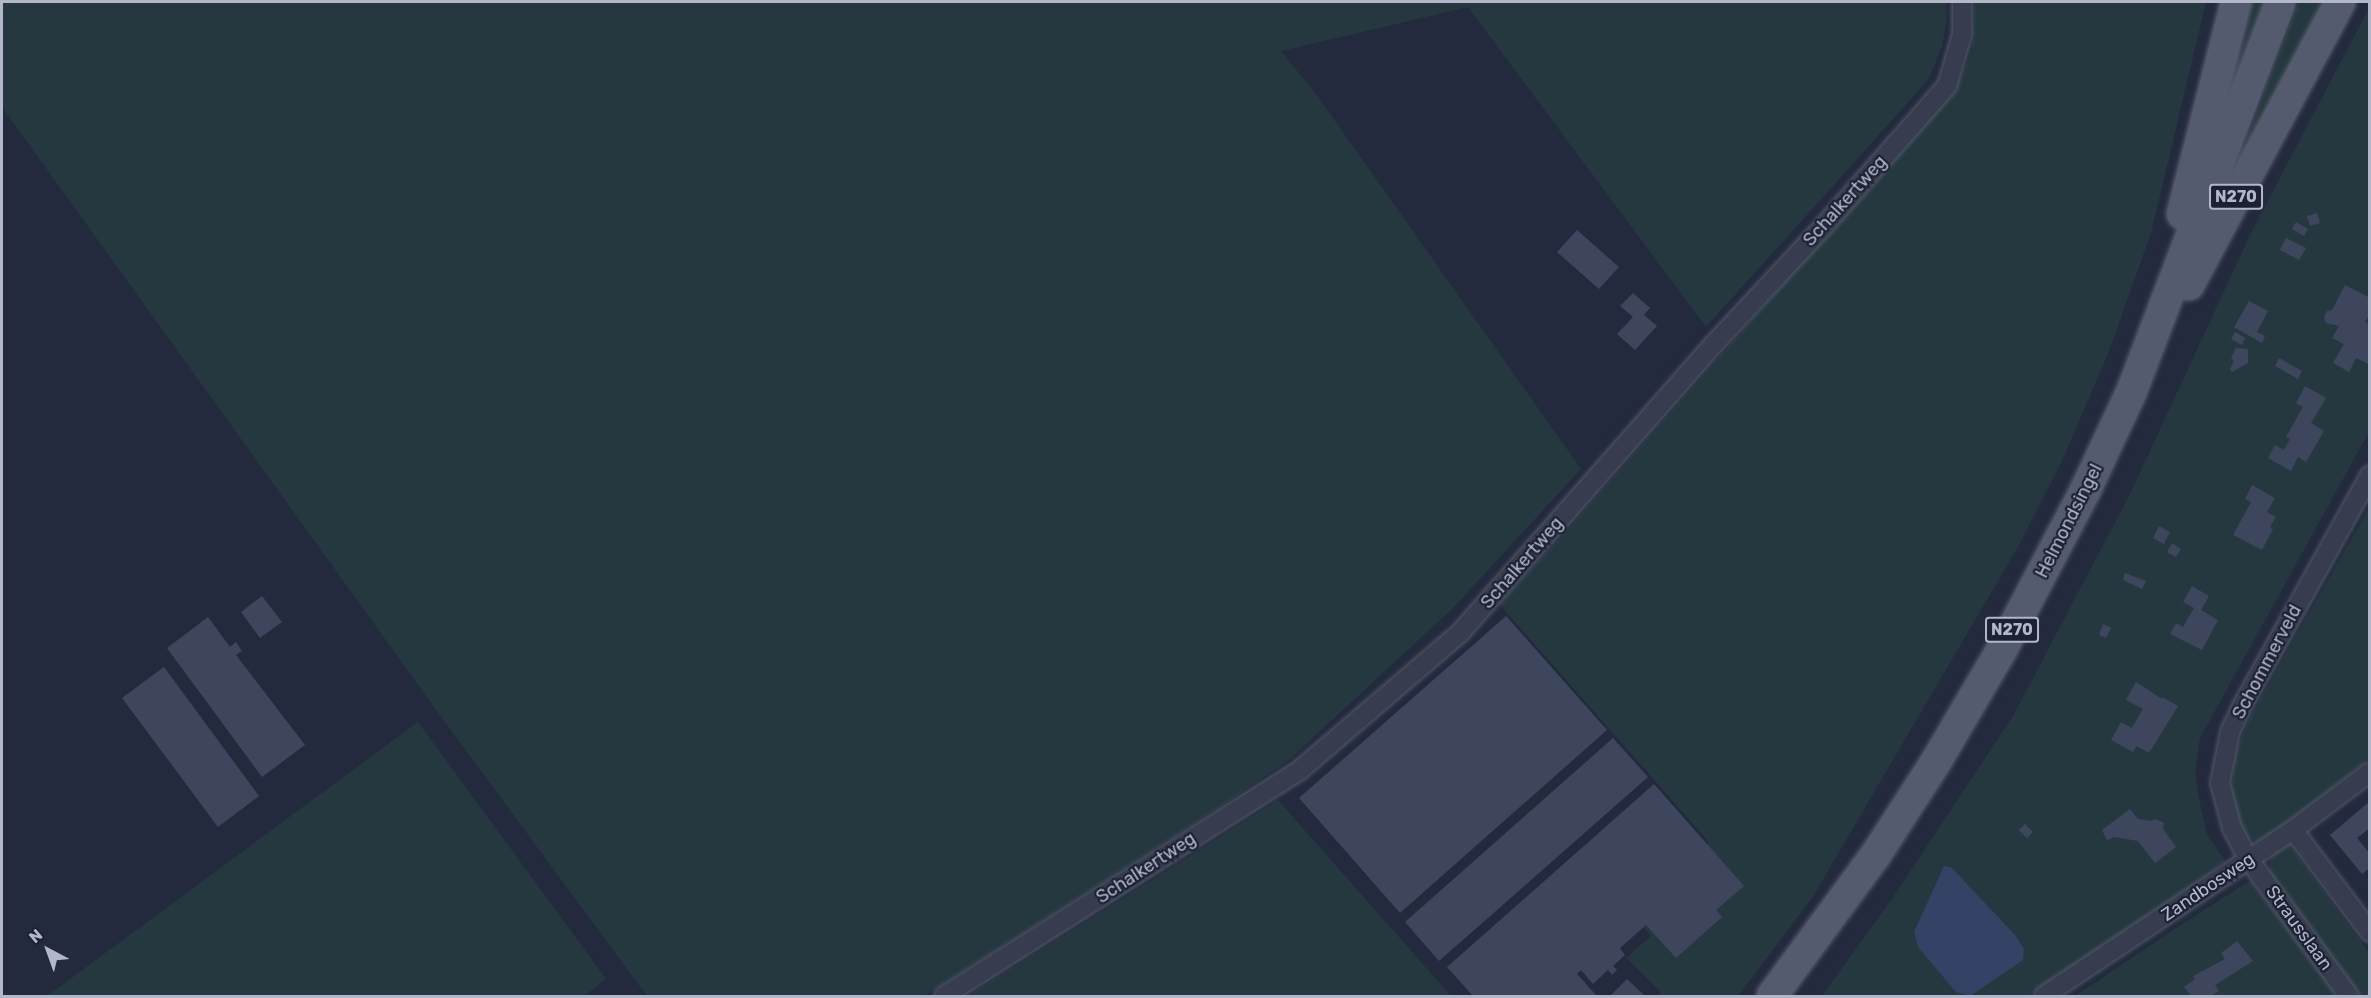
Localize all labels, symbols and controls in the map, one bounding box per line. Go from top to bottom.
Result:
street label: Schalkertweg [1799,151,1891,251]
road number: N270 [2209,184,2263,210]
street label: Helmondsingel [2031,460,2107,582]
street label: Schalkertweg [1476,513,1568,613]
street label: Schommerveld [2228,601,2306,723]
road number: N270 [1985,617,2039,643]
street label: Schalkertweg [1092,828,1200,908]
street label: Zandbosweg [2157,848,2259,926]
street label: Strausslaan [2261,882,2337,974]
north arrow [18,920,78,980]
text: N [25,925,46,947]

